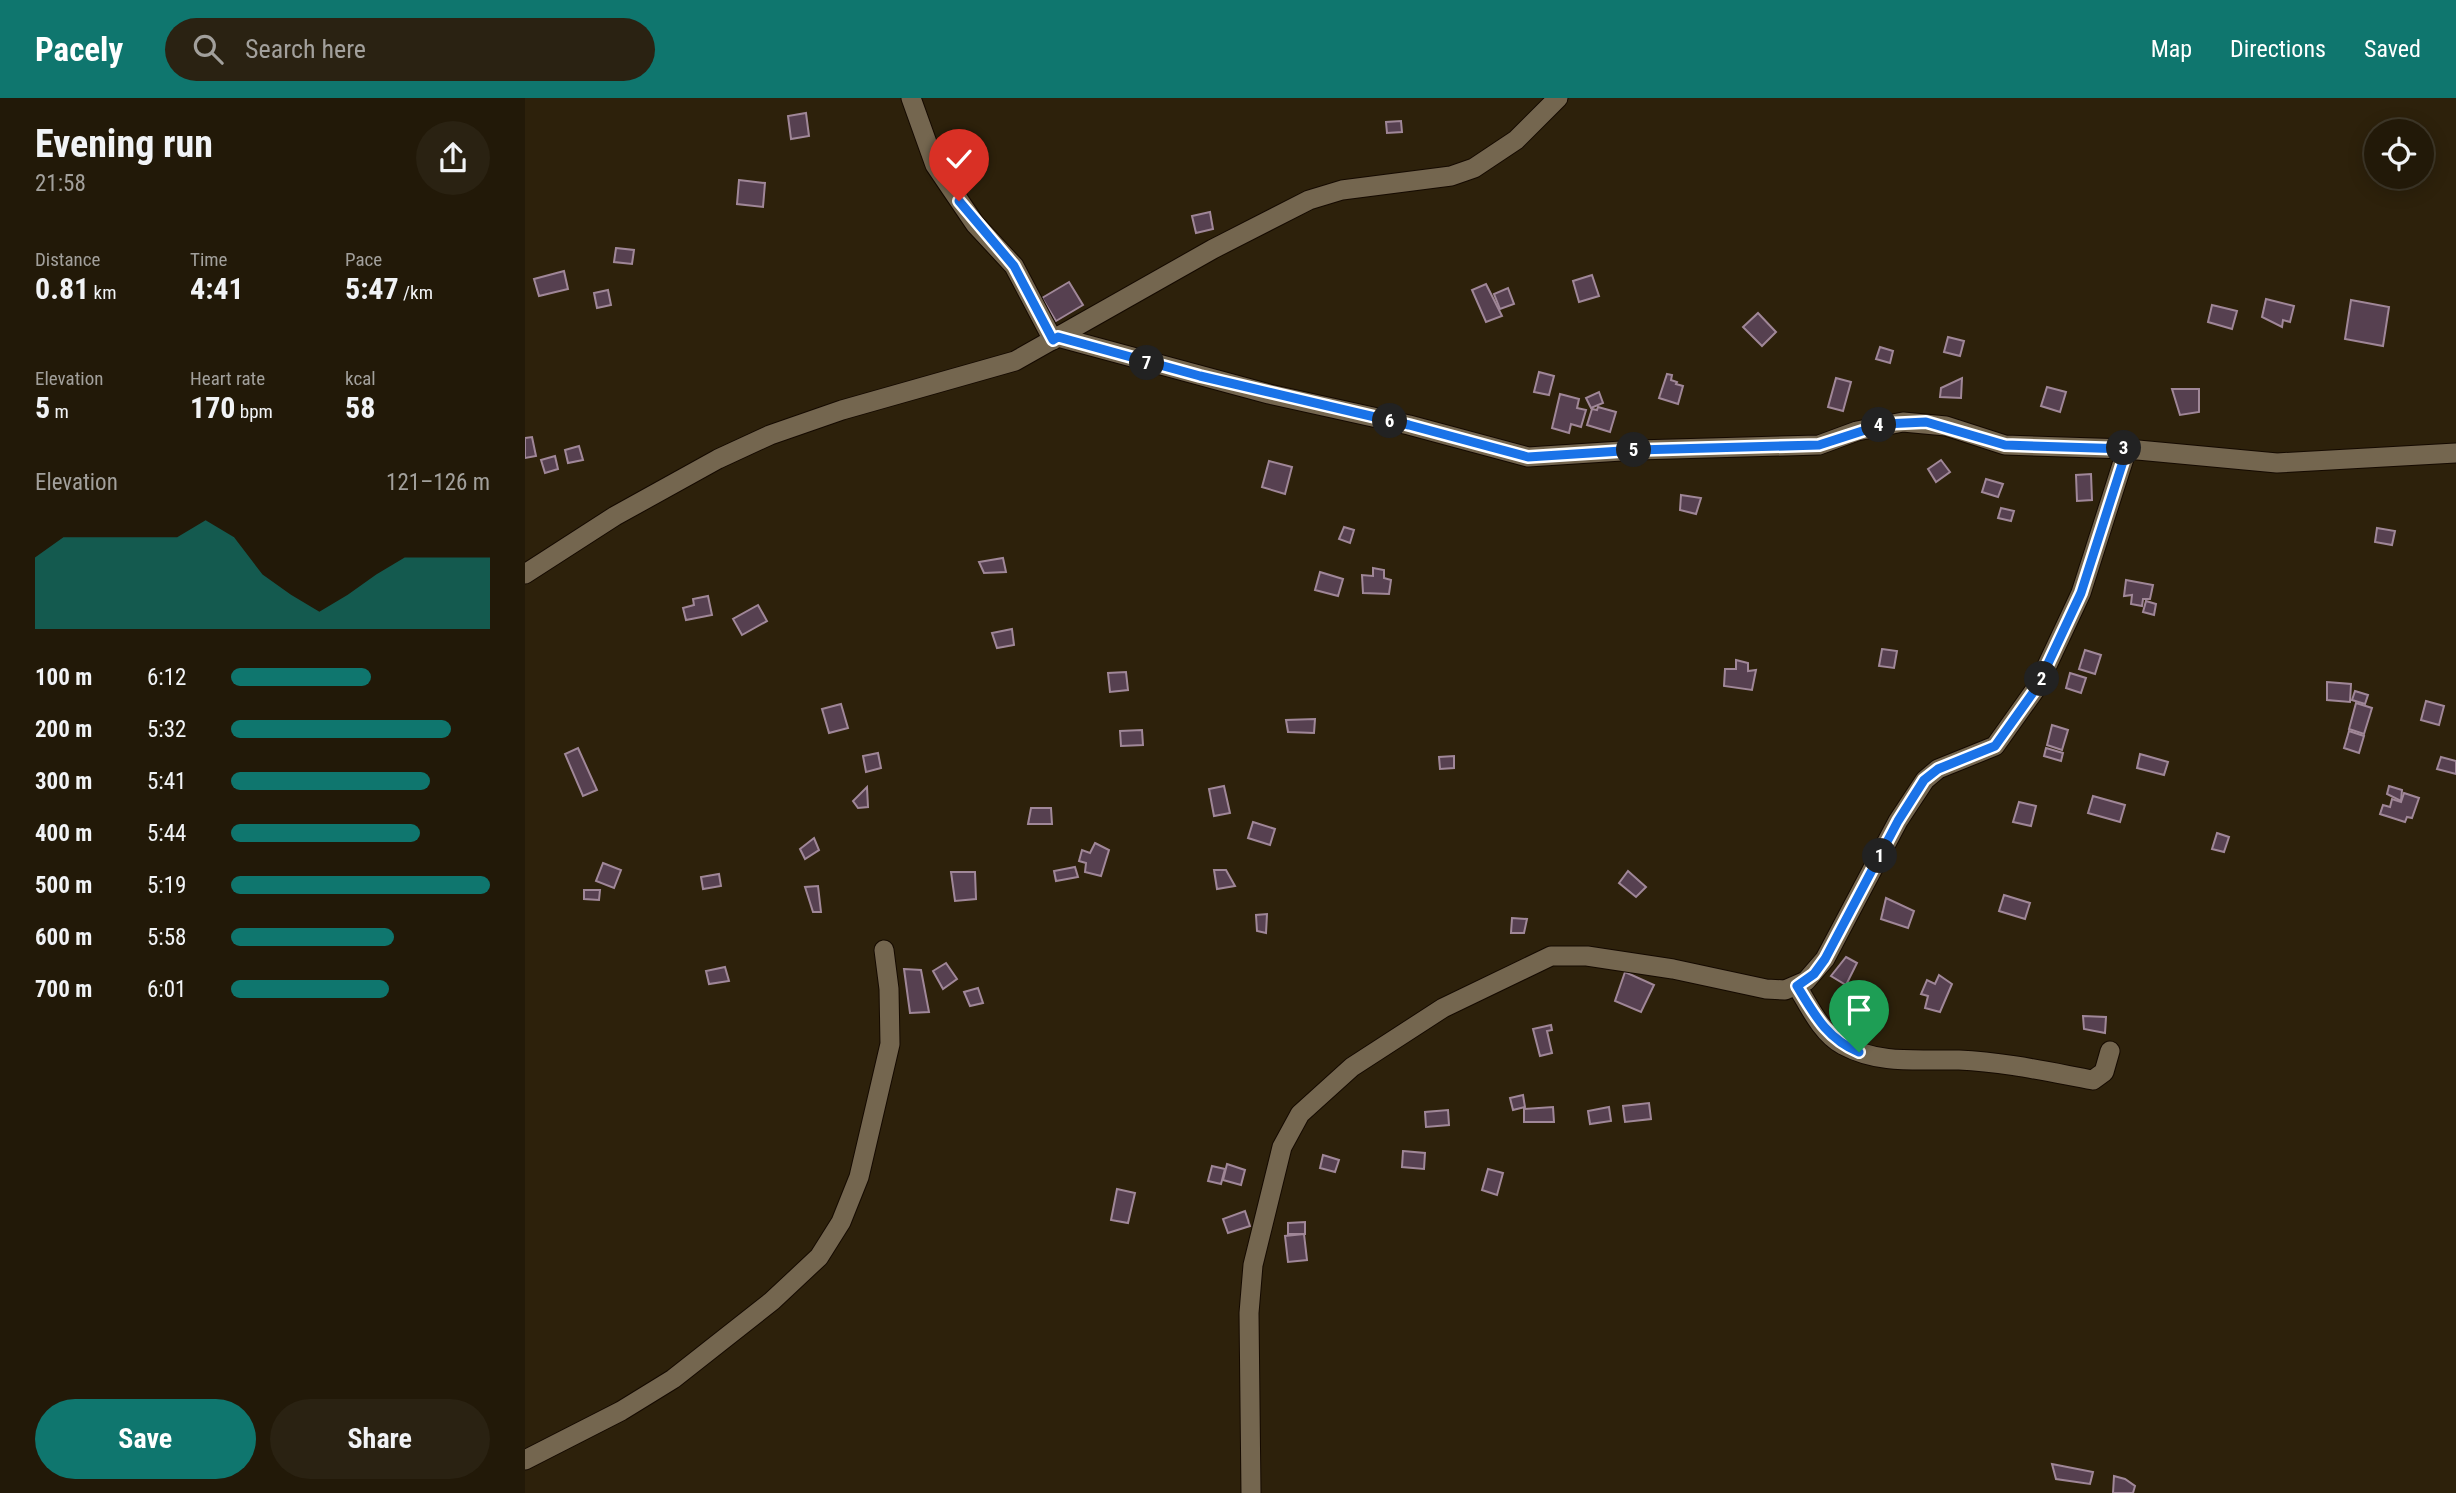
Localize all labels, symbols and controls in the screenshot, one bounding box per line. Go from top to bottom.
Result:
search box [165,18,655,81]
text: Pacely [35,30,123,69]
icon: search [189,30,227,68]
text: Search here [245,34,366,64]
text: Map [2151,35,2192,63]
text: Directions [2230,35,2326,63]
text: Saved [2364,35,2421,63]
map controls [2364,119,2434,189]
button: locate [2364,119,2434,189]
button: share [416,121,490,195]
text: Evening run [35,122,213,166]
pin [929,129,989,201]
icon: check [940,140,978,178]
text: 21:58 [35,170,86,197]
text: Distance [35,248,100,271]
text: Time [190,248,227,271]
text: Pace [345,248,382,271]
text: 0.81 [35,271,89,306]
text: 4:41 [190,271,244,306]
text: 5:47 [345,271,399,306]
text: km [89,281,116,304]
text: /km [399,281,433,304]
pin: 7 [1129,345,1165,380]
text: 7 [1142,351,1151,374]
text: Elevation [35,367,103,390]
text: Heart rate [190,367,265,390]
text: kcal [345,367,376,390]
text: 5 [35,390,50,425]
text: 170 [190,390,235,425]
text: 58 [345,390,375,425]
text: m [50,400,69,423]
text: bpm [235,400,273,423]
pin: 6 [1373,404,1407,438]
pin: 4 [1861,408,1897,442]
text: 6 [1385,409,1394,432]
text: 4 [1874,413,1883,436]
pin: 3 [2107,430,2141,466]
pin: 5 [1617,432,1651,468]
text: 3 [2119,436,2128,459]
text: 5 [1629,438,1638,461]
text: Elevation [35,469,118,496]
text: 121–126 m [386,469,490,496]
pin: 2 [2025,662,2059,696]
text: 100 m [35,664,92,691]
text: 6:12 [147,664,186,691]
text: 2 [2037,667,2046,690]
text: 200 m [35,716,92,743]
text: 5:32 [147,716,186,743]
text: 300 m [35,768,92,795]
text: 5:41 [147,768,186,795]
text: 400 m [35,820,92,847]
text: 5:44 [147,820,186,847]
pin: 1 [1863,838,1897,874]
text: 1 [1875,844,1884,867]
text: 500 m [35,872,92,899]
text: 5:19 [147,872,186,899]
text: 600 m [35,924,92,951]
text: 5:58 [147,924,186,951]
text: 700 m [35,976,92,1003]
text: 6:01 [147,976,186,1003]
pin [1829,980,1889,1052]
icon: arrive [1840,991,1878,1029]
button: Save [35,1399,256,1479]
button: Share [270,1399,490,1479]

